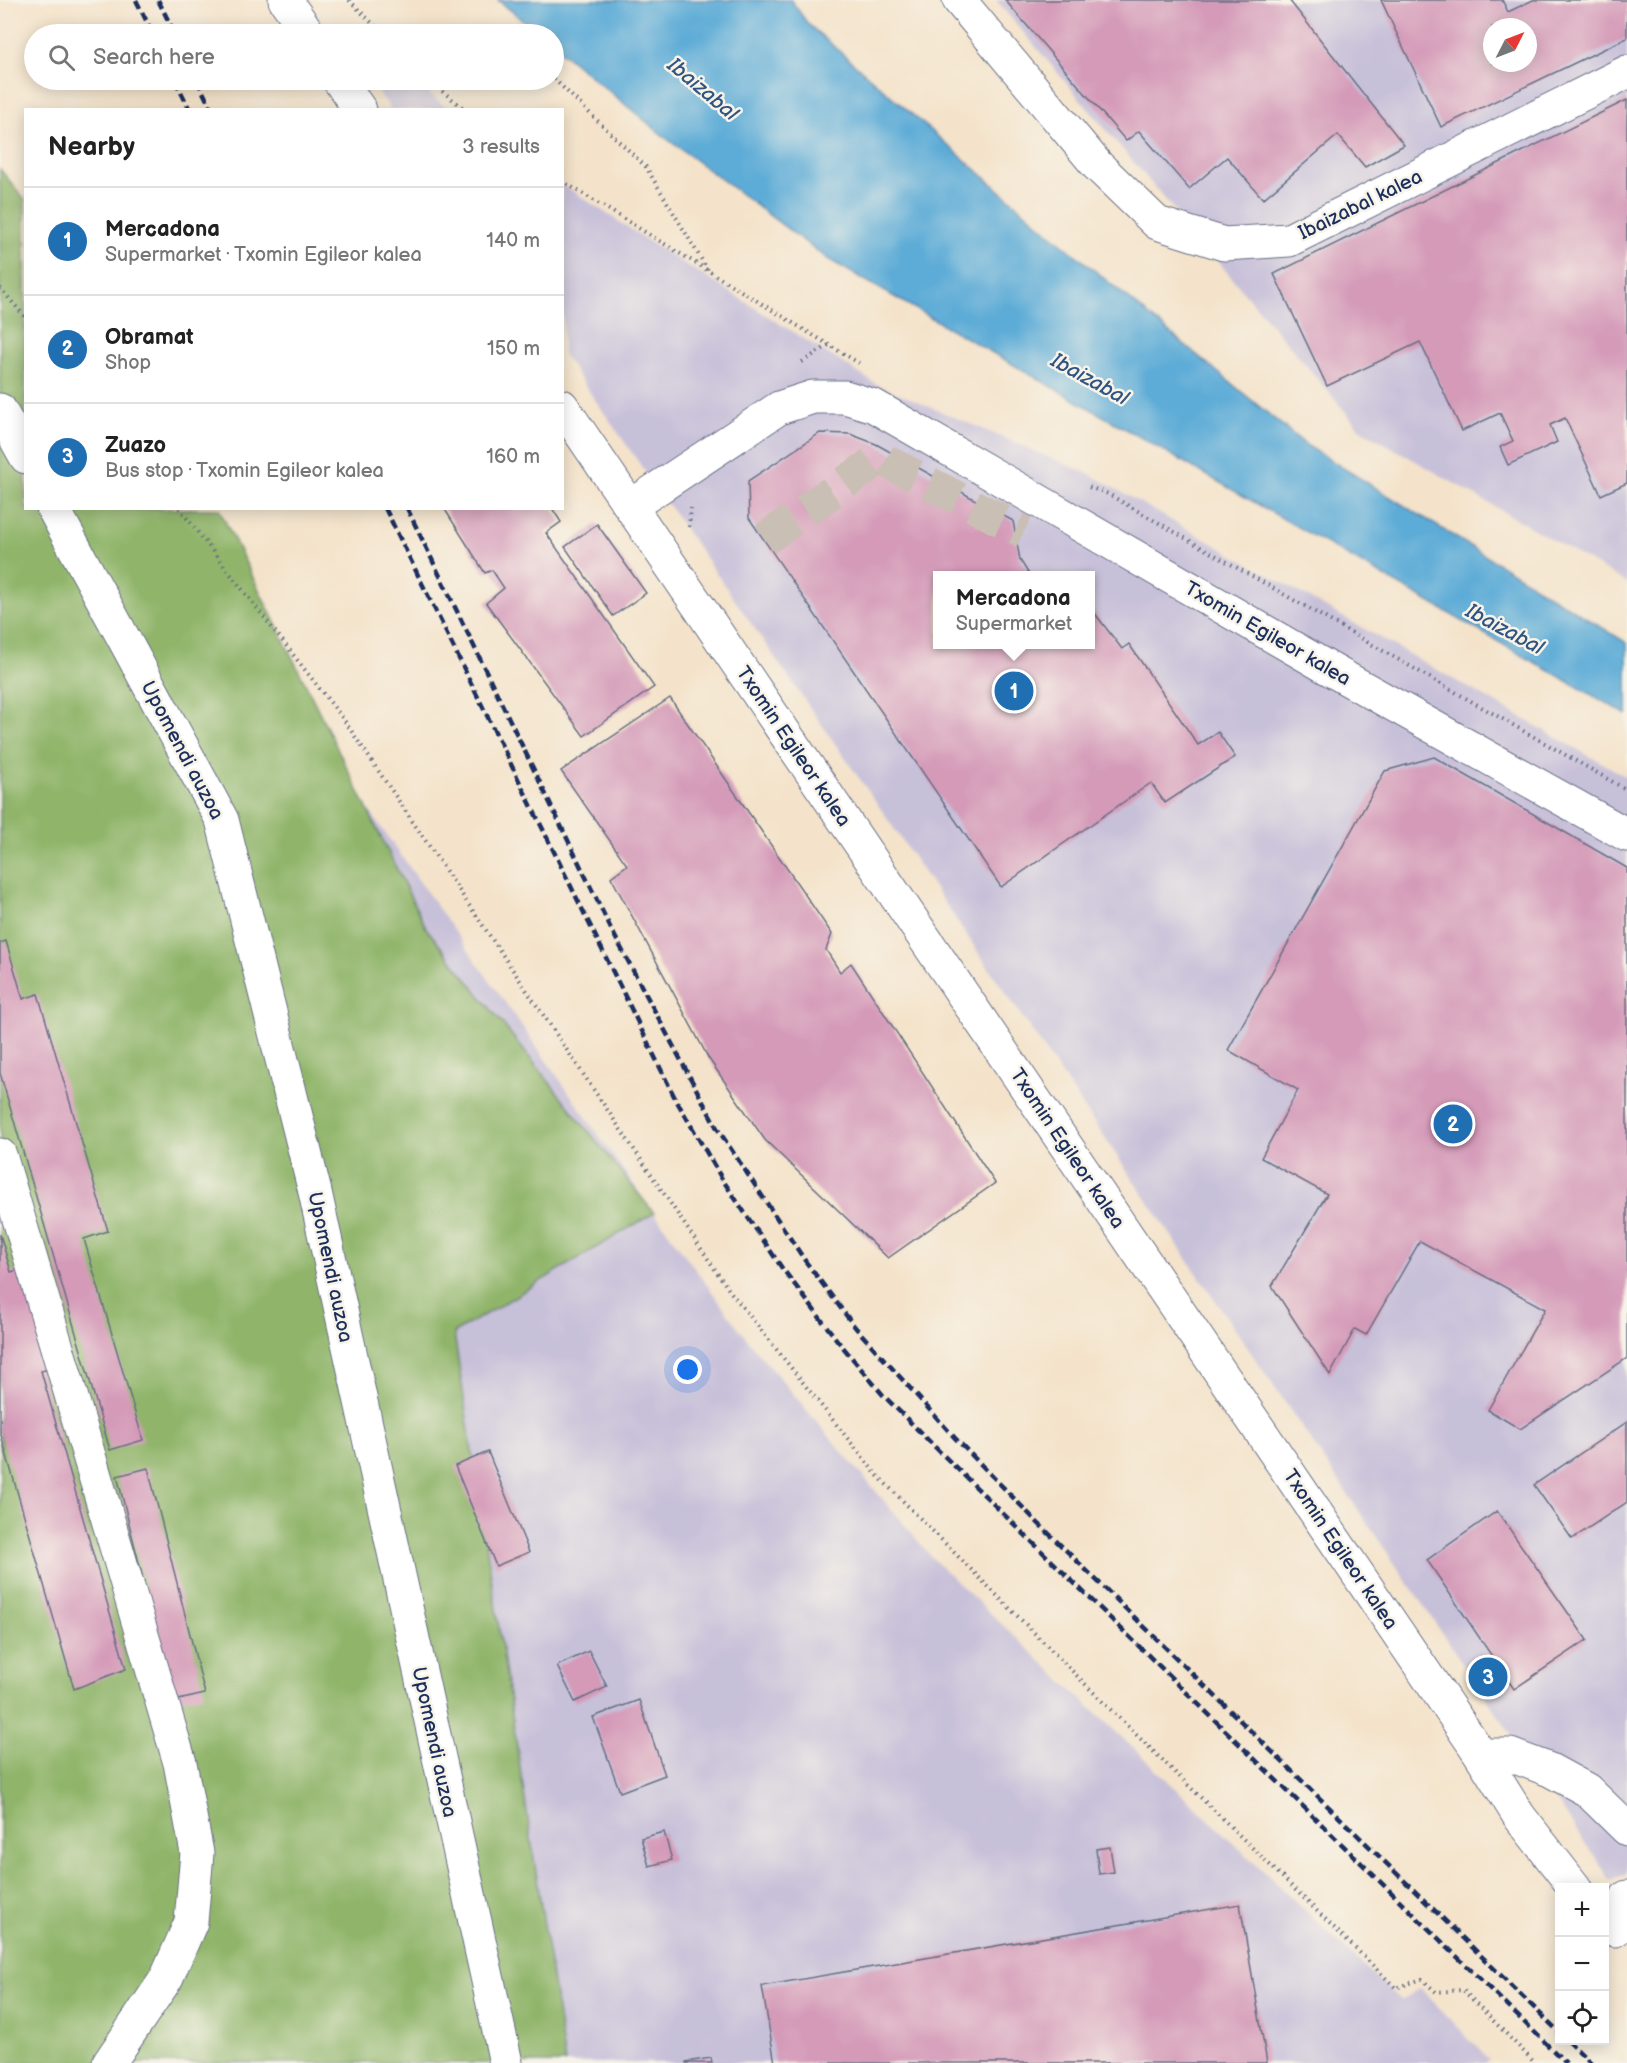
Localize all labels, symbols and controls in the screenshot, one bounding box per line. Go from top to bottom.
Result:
north arrow [1483,18,1537,72]
search box [24,24,564,90]
icon: search [45,41,78,74]
text: Search here [93,44,215,71]
water label: Ibaizabal [661,52,744,127]
text: Nearby [48,132,135,163]
text: 3 results [462,135,540,159]
street label: Ibaizabal kalea [1295,165,1426,245]
text: Mercadona [105,216,220,243]
text: 1 [63,229,72,253]
text: 140 m [486,229,540,253]
text: Supermarket · Txomin Egileor kalea [105,243,422,267]
text: Obramat [105,324,194,351]
text: 2 [62,337,73,361]
text: 150 m [487,337,540,361]
water label: Ibaizabal [1046,347,1134,411]
text: Shop [105,351,151,375]
text: Zuazo [105,432,166,459]
text: 3 [62,445,73,469]
text: 160 m [486,445,540,469]
text: Bus stop · Txomin Egileor kalea [105,459,384,483]
popup [933,571,1095,649]
street label: Txomin Egileor kalea [1180,577,1355,691]
text: Mercadona [956,585,1071,612]
water label: Ibaizabal [1461,598,1549,661]
text: Supermarket [956,612,1072,636]
street label: Txomin Egileor kalea [731,662,856,831]
pin: 1 [994,668,1034,714]
street label: Upomendi auzoa [136,677,229,824]
street label: Txomin Egileor kalea [1005,1064,1130,1233]
pin: 2 [1434,1102,1472,1146]
street label: Upomendi auzoa [302,1190,358,1345]
your location [673,1355,702,1384]
street label: Txomin Egileor kalea [1278,1465,1403,1634]
pin: 3 [1468,1654,1508,1700]
street label: Upomendi auzoa [406,1665,462,1820]
map controls [1555,1883,1609,2045]
button: + [1555,1883,1609,1937]
button: − [1555,1937,1609,1991]
button: locate [1555,1991,1609,2045]

